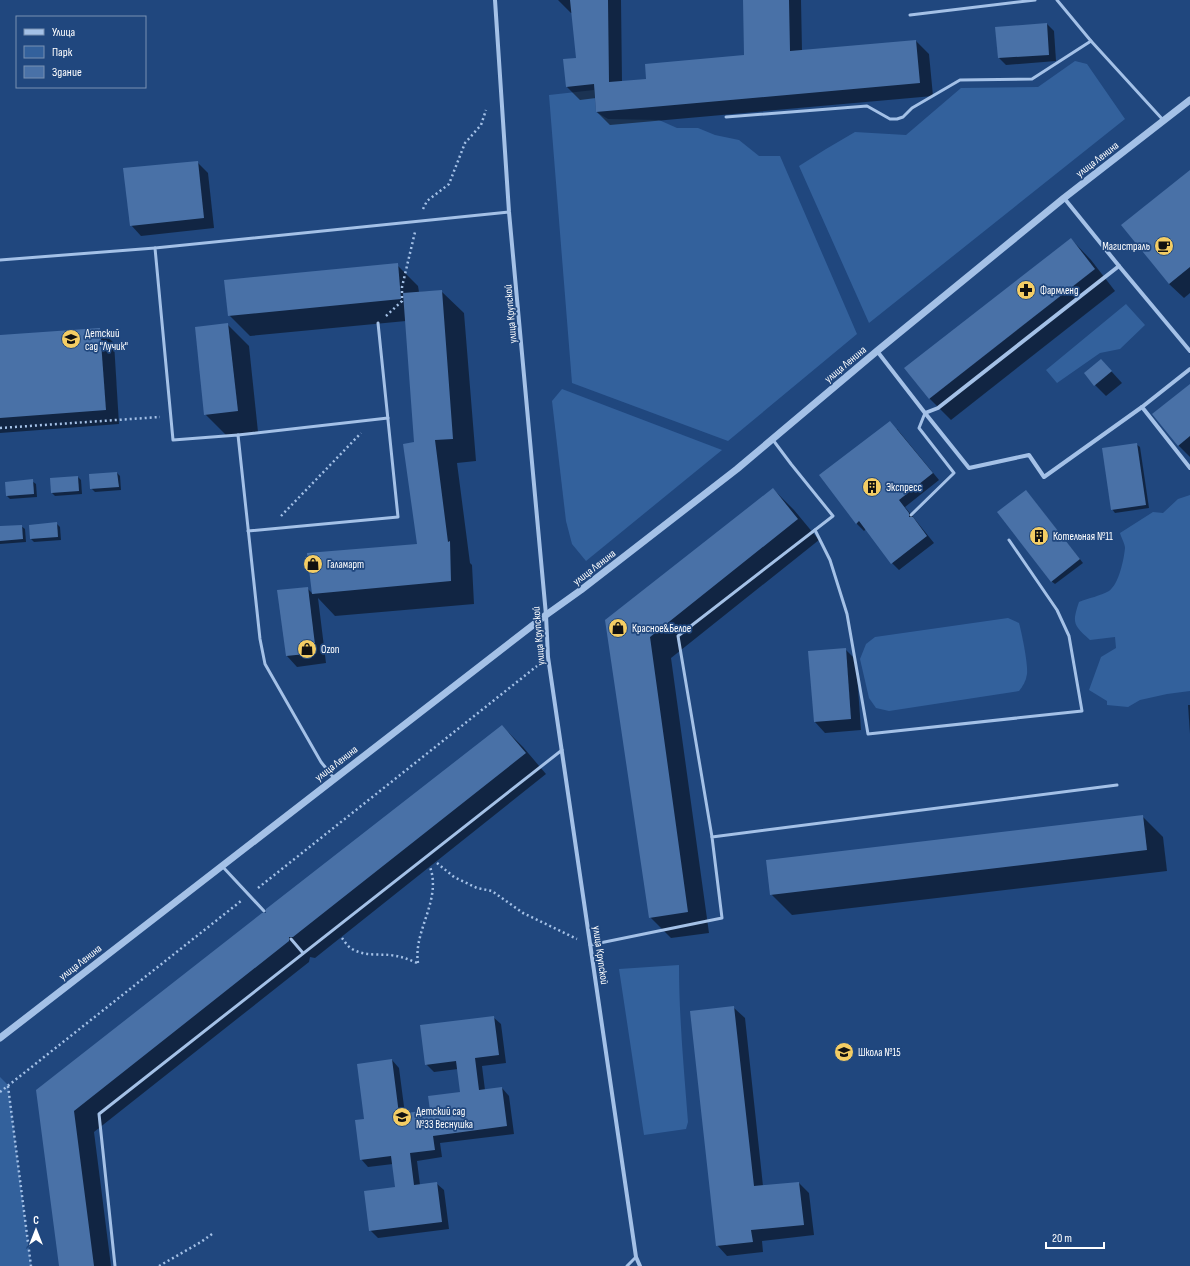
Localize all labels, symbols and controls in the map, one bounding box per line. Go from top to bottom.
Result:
legend [16,16,146,88]
text: Улица [52,25,76,40]
text: Парк [52,45,73,60]
text: Здание [52,65,82,80]
street label: улица Ленина [1073,139,1121,180]
cafe icon: Магистраль [1153,235,1175,257]
place label: Магистраль [1102,240,1150,253]
pharmacy icon: Фармленд [1015,279,1037,301]
street label: улица Крупской [501,284,520,344]
place label: Фармленд [1040,284,1079,297]
place label: Детский сад "Лучик" [85,327,128,353]
school or university icon: Детский сад "Лучик" [60,328,82,350]
street label: улица Ленина [822,343,869,386]
building icon: Экспресс [861,476,883,498]
place label: Экспресс [886,481,922,494]
building icon: Котельная №11 [1028,525,1050,547]
place label: Котельная №11 [1053,530,1113,543]
street label: улица Ленина [570,547,618,588]
shop icon: Галамарт [302,553,324,575]
place label: Галамарт [327,558,364,571]
street label: улица Крупской [529,606,548,666]
shop icon: Красное&Белое [607,617,629,639]
place label: Красное&Белое [632,622,691,635]
shop icon: Ozon [296,638,318,660]
place label: Ozon [321,643,340,656]
street label: улица Ленина [312,743,360,784]
street label: улица Крупской [590,925,611,986]
street label: улица Ленина [56,942,104,983]
school or university icon: Школа №15 [833,1041,855,1063]
place label: Школа №15 [858,1046,901,1059]
place label: Детский сад №33 Веснушка [416,1105,473,1131]
school or university icon: Детский сад №33 Веснушка [391,1106,413,1128]
north arrow [16,1210,56,1250]
text: С [33,1214,39,1227]
scale bar [1046,1224,1104,1250]
text: 20 m [1052,1231,1072,1246]

